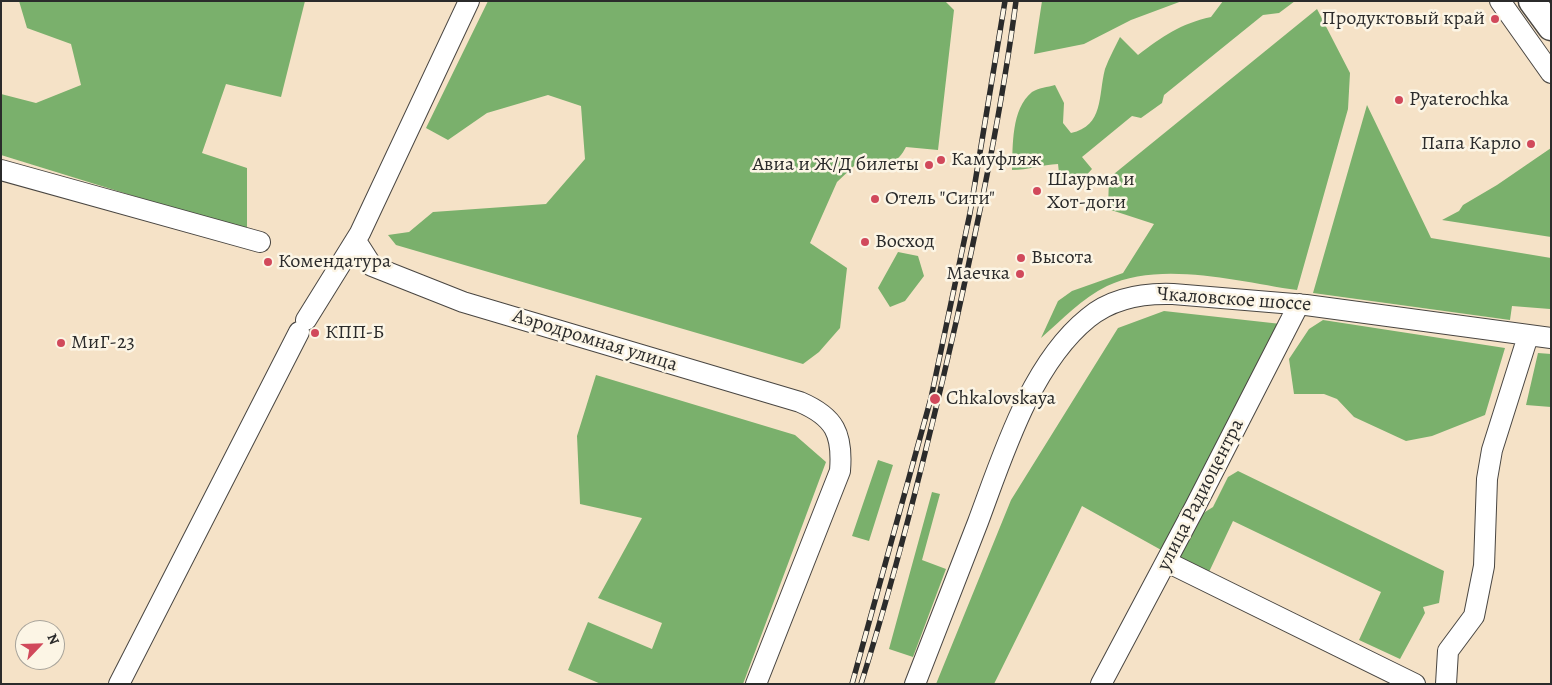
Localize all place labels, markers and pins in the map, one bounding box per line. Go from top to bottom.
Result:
place label: Продуктовый край [1322,7,1485,31]
marker: Продуктовый край [1489,13,1501,25]
place label: Pyaterochka [1409,88,1509,112]
marker: Pyaterochka [1393,94,1405,106]
place label: Папа Карло [1421,132,1521,156]
marker: Папа Карло [1525,138,1537,150]
place label: Камуфляж [951,148,1042,172]
place label: Авиа и Ж/Д билеты [753,153,919,177]
marker: Камуфляж [935,154,947,166]
marker: Авиа и Ж/Д билеты [923,159,935,171]
place label: Шаурма и Хот-доги [1047,168,1135,215]
marker: Шаурма и Хот-доги [1031,185,1043,197]
place label: Отель "Сити" [885,187,995,211]
marker: Отель "Сити" [869,193,881,205]
place label: Восход [875,230,934,254]
marker: Восход [859,236,871,248]
place label: Высота [1031,246,1093,270]
place label: Комендатура [278,250,391,274]
marker: Высота [1015,252,1027,264]
marker: Комендатура [262,256,274,268]
place label: Маечка [946,262,1010,286]
marker: Маечка [1014,268,1026,280]
place label: КПП-Б [325,321,384,345]
marker: КПП-Б [309,327,321,339]
place label: МиГ-23 [71,331,135,355]
marker: МиГ-23 [55,337,67,349]
place label: Chkalovskaya [946,387,1056,411]
marker: Chkalovskaya [928,392,942,406]

